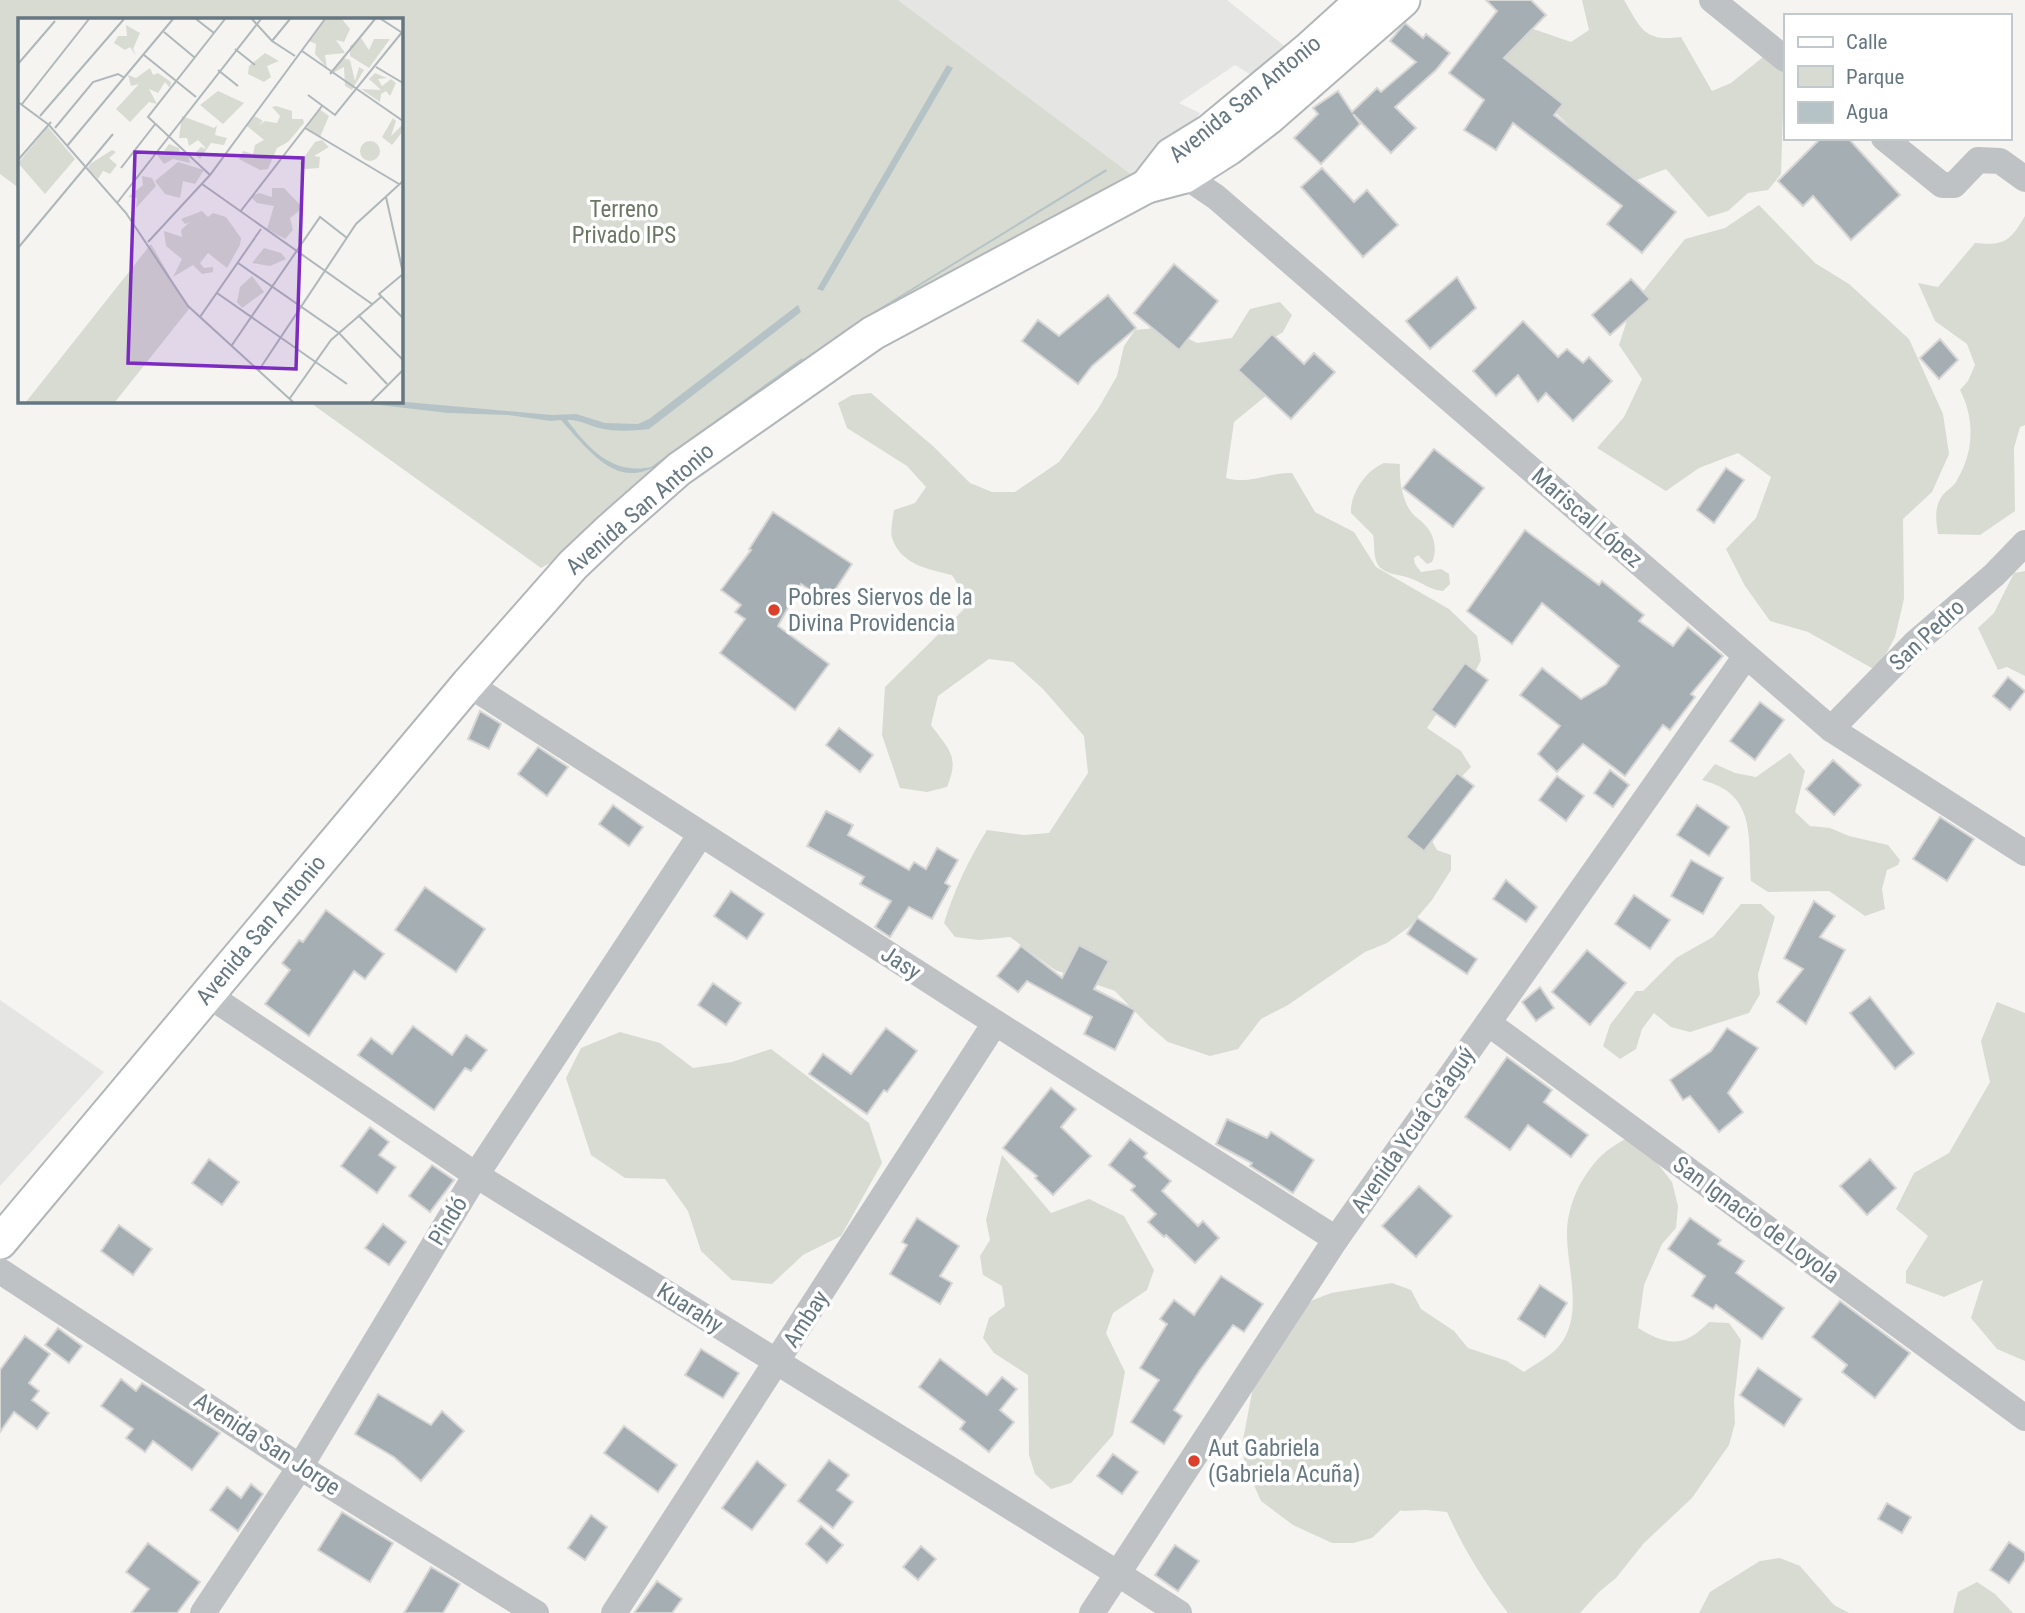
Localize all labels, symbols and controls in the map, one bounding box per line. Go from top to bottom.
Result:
legend [1784,14,2011,140]
inset map [18,18,402,402]
street label: Avenida San Antonio [1164,30,1326,168]
text: Calle [1846,30,1888,54]
text: Parque [1846,65,1904,89]
text: Agua [1846,100,1889,124]
park label: Terreno Privado IPS [572,196,676,249]
street label: Avenida San Antonio [561,437,719,581]
street label: Mariscal López [1526,463,1648,573]
place label: Pobres Siervos de la Divina Providencia [788,584,973,637]
street label: San Pedro [1884,594,1970,676]
marker: Pobres Siervos de la Divina Providencia [766,602,782,618]
street label: Avenida San Antonio [191,850,331,1010]
street label: Jasy [876,940,926,986]
street label: Avenida Ycuá Ca'aguý [1346,1041,1481,1218]
street label: San Ignacio de Loyola [1668,1151,1844,1289]
street label: Pindó [423,1192,473,1250]
street label: Kuarahy [652,1277,728,1339]
street label: Ambay [778,1285,835,1353]
street label: Avenida San Jorge [189,1387,345,1501]
place label: Aut Gabriela (Gabriela Acuña) [1208,1435,1360,1488]
marker: Aut Gabriela (Gabriela Acuña) [1186,1453,1202,1469]

